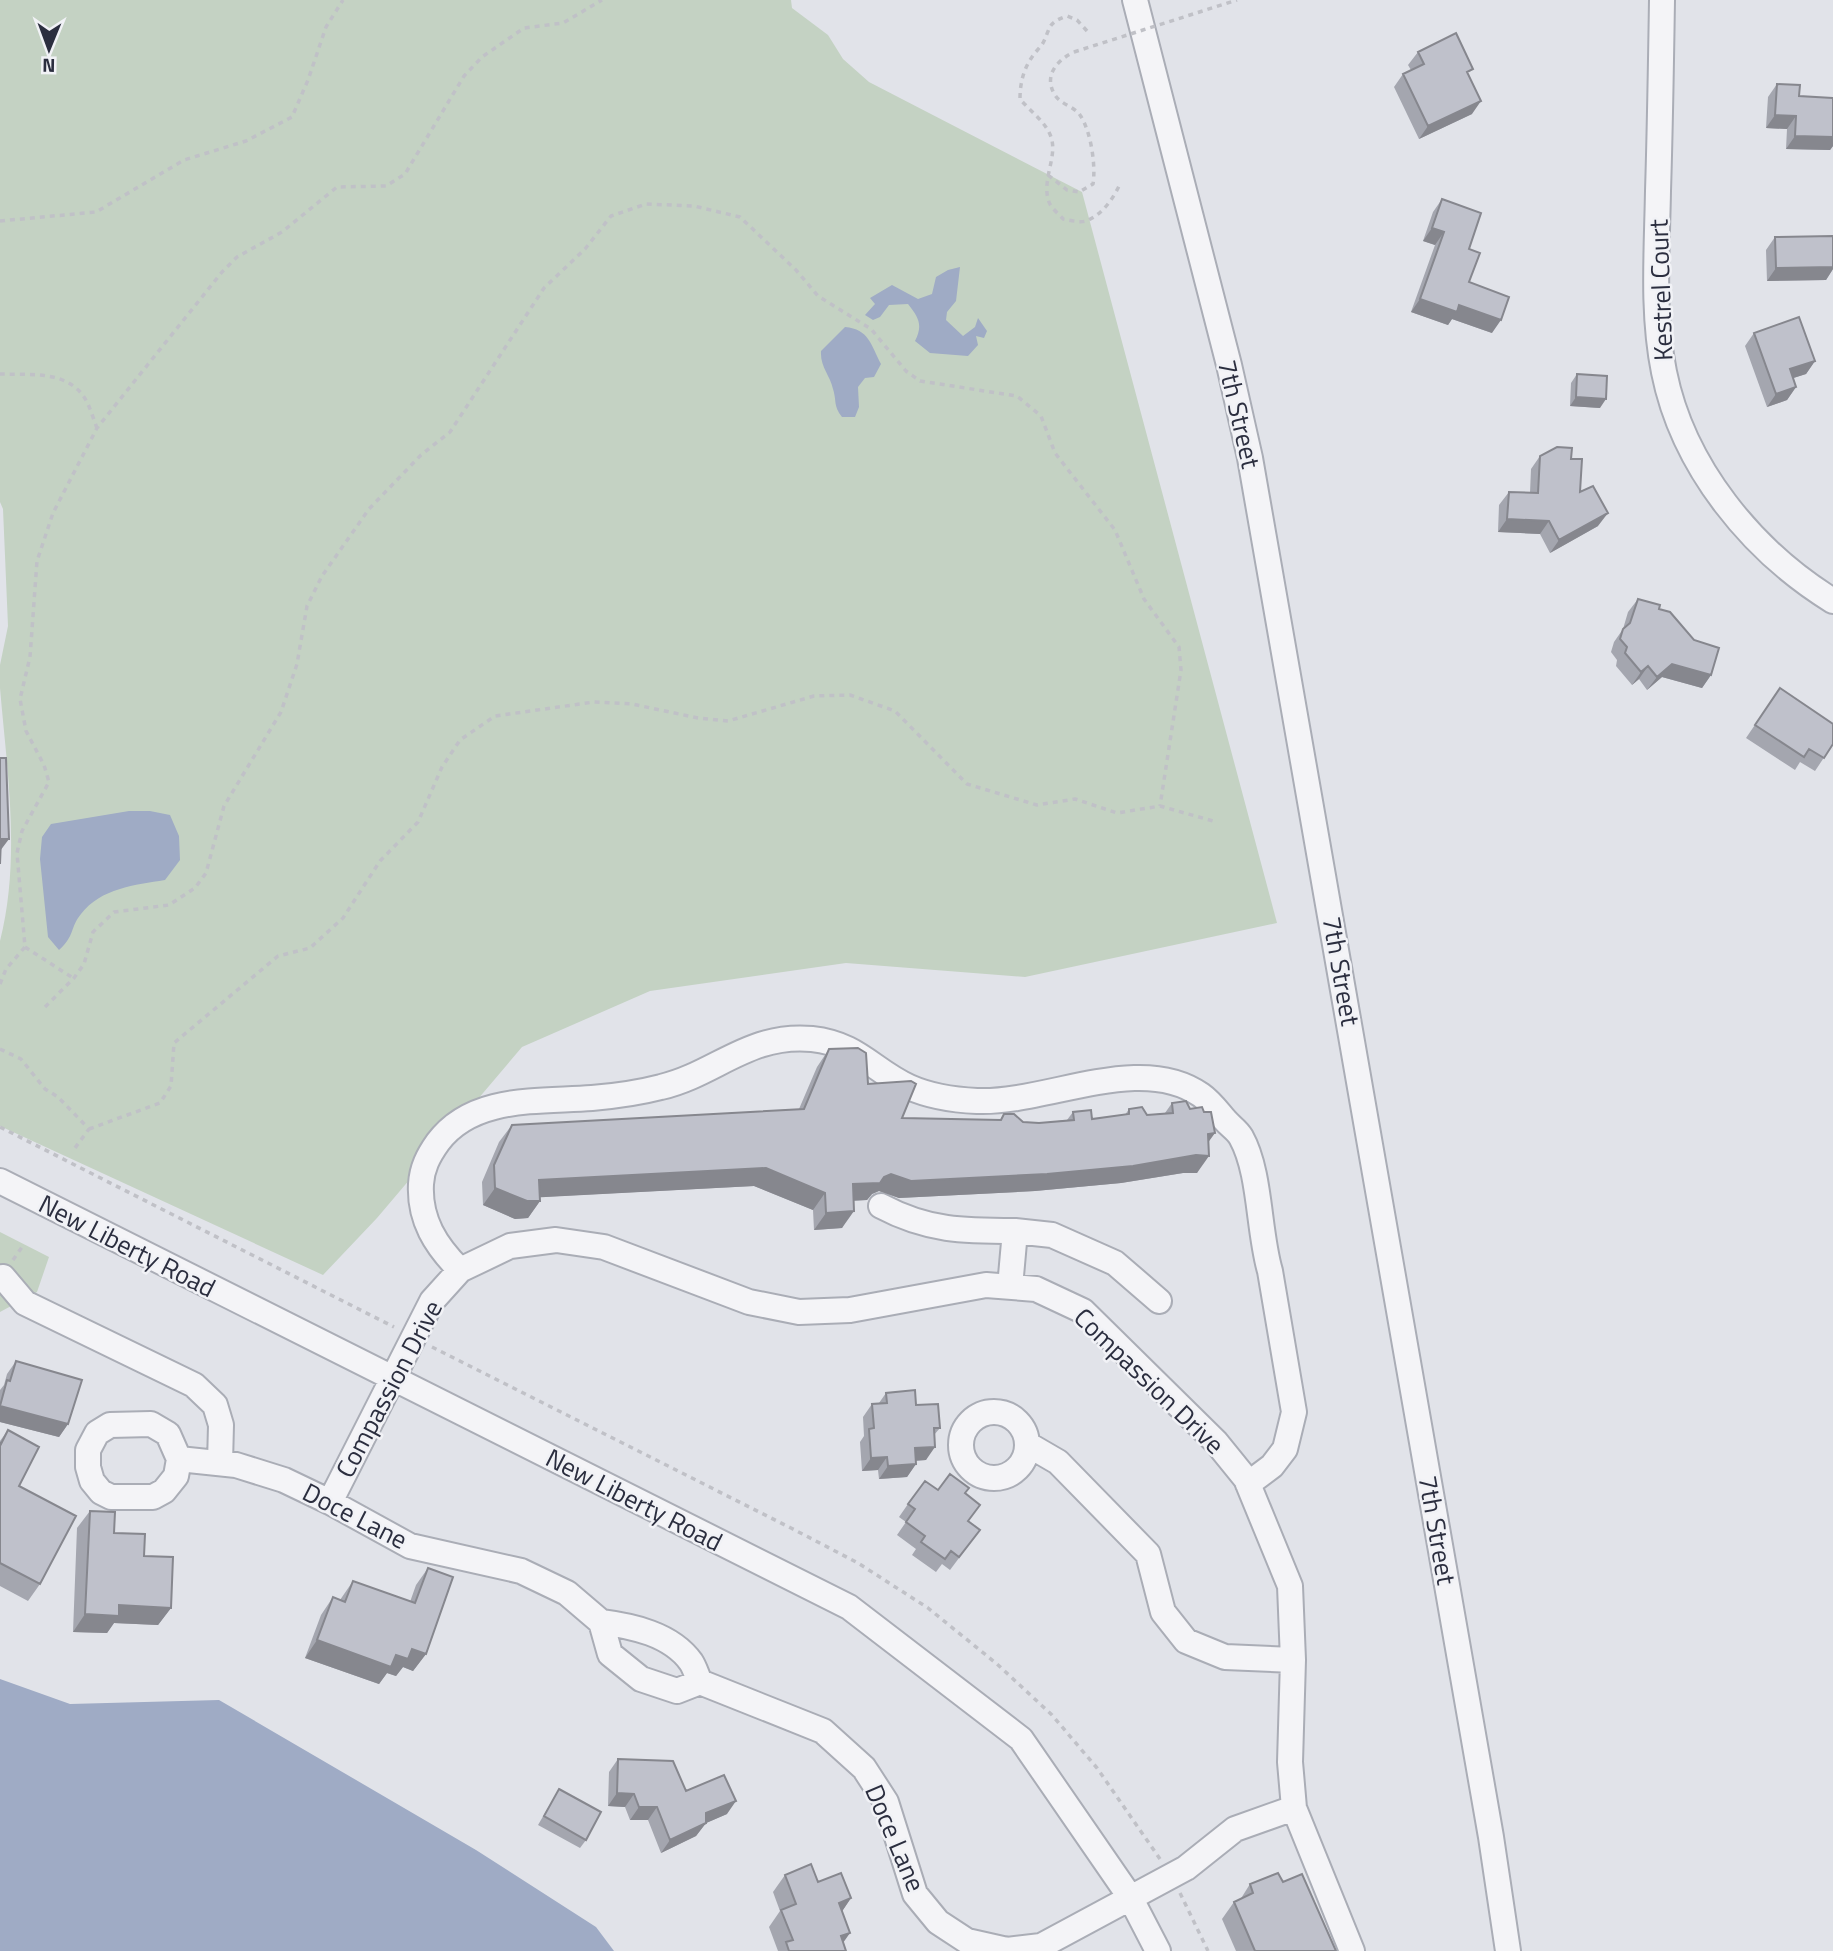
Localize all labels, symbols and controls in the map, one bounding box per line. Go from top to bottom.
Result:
north arrow [14,14,84,84]
text: N [42,52,56,81]
street label: Kestrel Court [1639,218,1682,362]
street label: 7th Street [1208,356,1271,472]
street label: 7th Street [1313,913,1370,1029]
street label: New Liberty Road [32,1184,222,1307]
street label: Compassion Drive [325,1293,452,1485]
street label: Compassion Drive [1065,1298,1233,1463]
street label: New Liberty Road [539,1438,729,1561]
street label: 7th Street [1409,1472,1466,1588]
street label: Doce Lane [296,1473,414,1559]
street label: Doce Lane [855,1778,936,1897]

